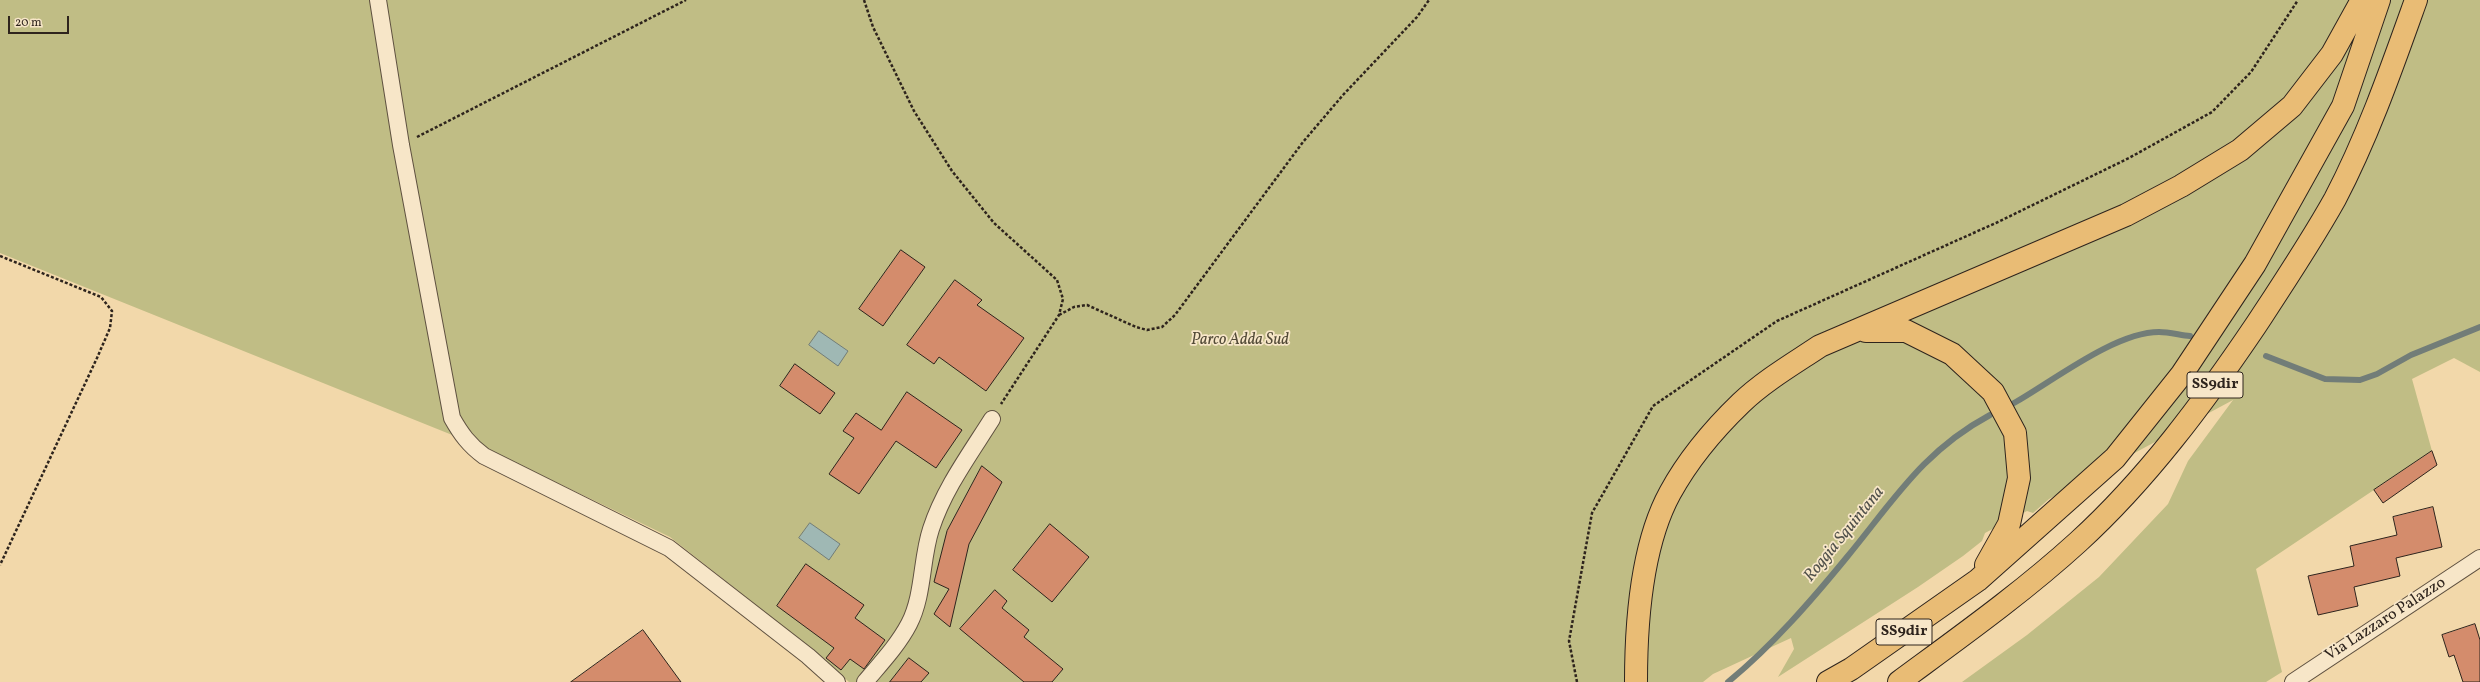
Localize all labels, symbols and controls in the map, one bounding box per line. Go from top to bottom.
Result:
scale bar [10,8,71,34]
text: 20 m [15,15,42,31]
park label: Parco Adda Sud [1191,331,1289,351]
road number: SS9dir [2187,372,2243,398]
water label: Roggia Squintana [1800,483,1890,587]
street label: Via Lazzaro Palazzo [2322,574,2450,666]
road number: SS9dir [1876,619,1932,645]

